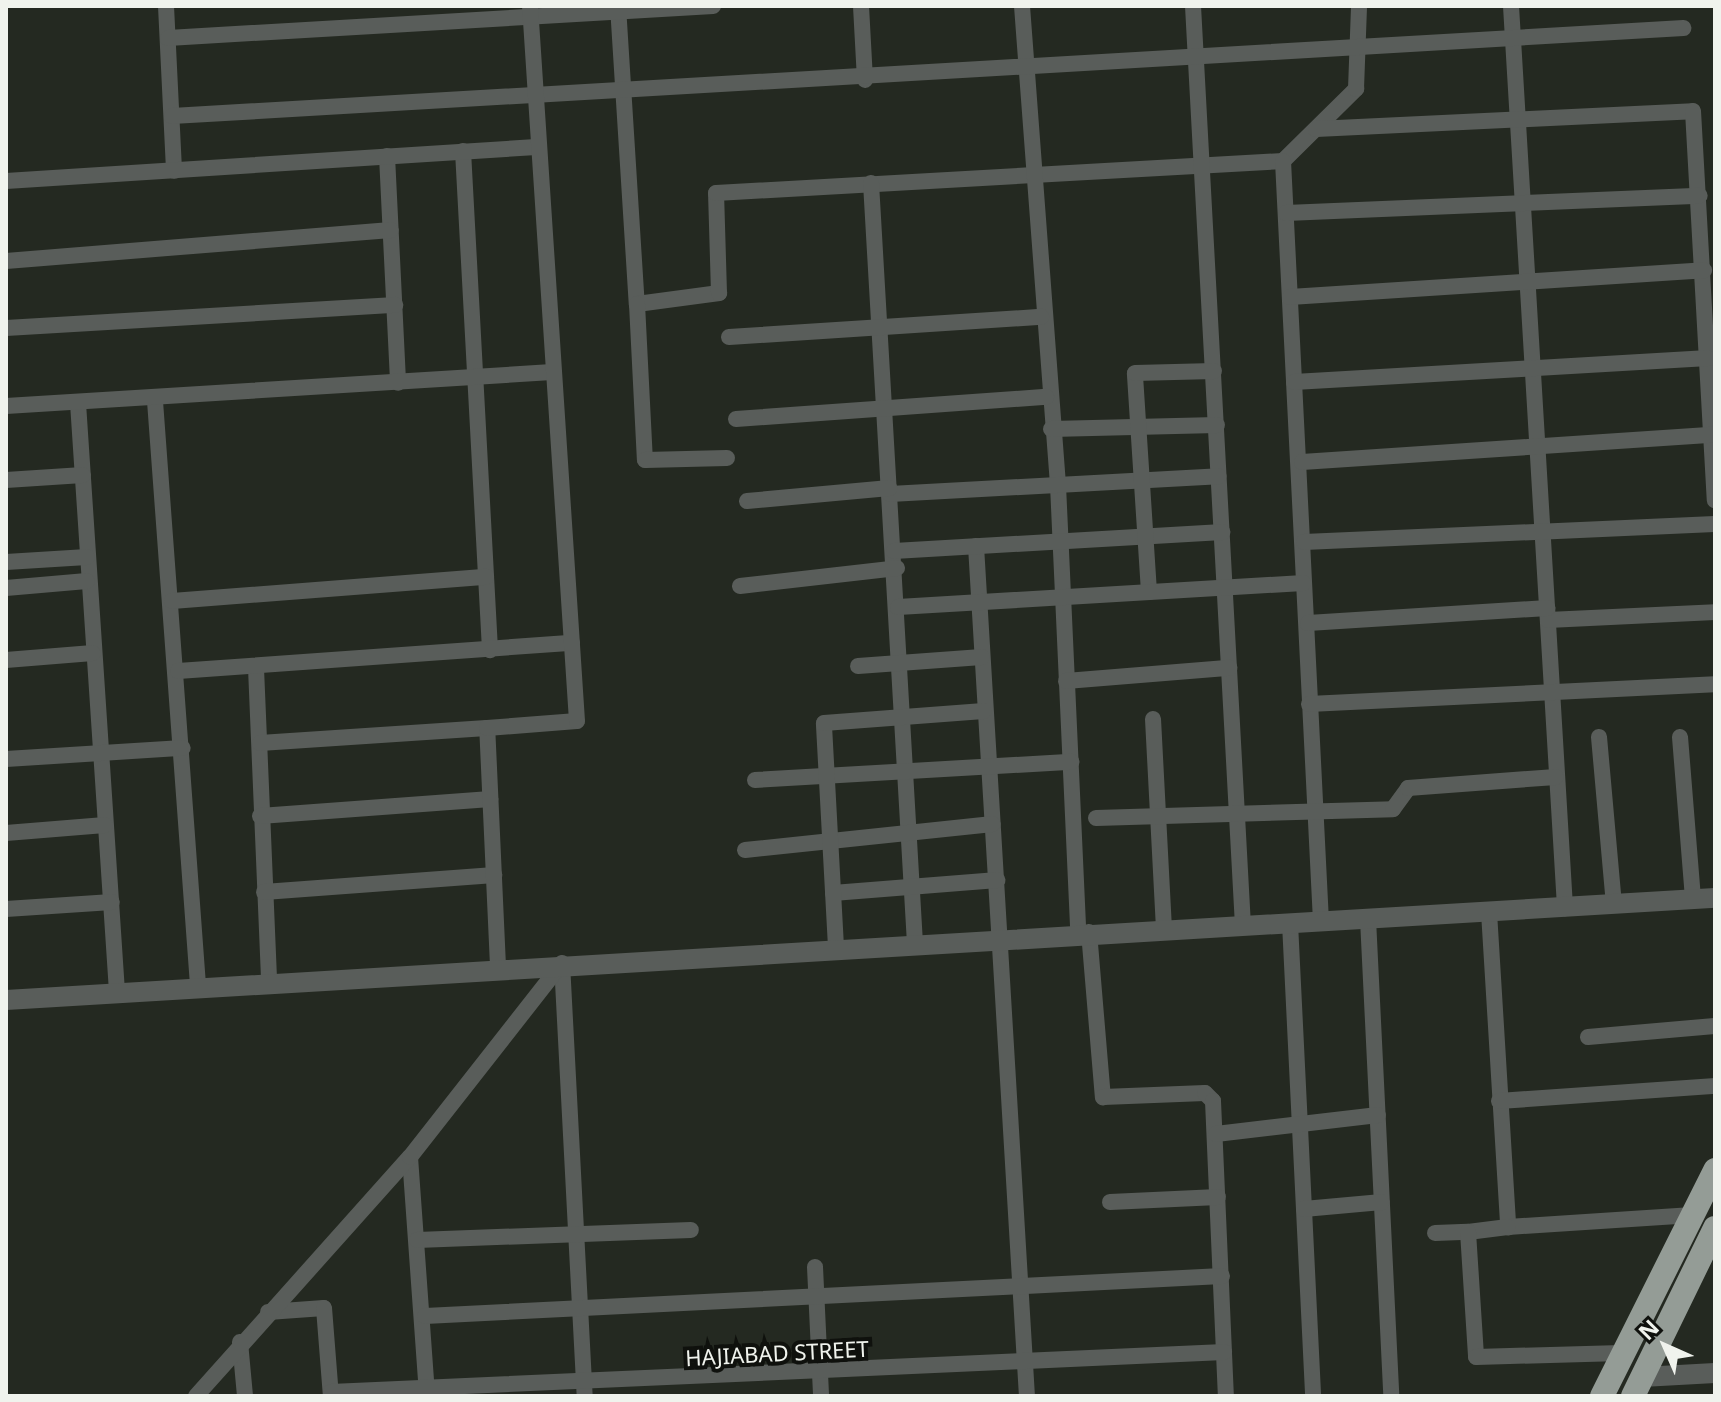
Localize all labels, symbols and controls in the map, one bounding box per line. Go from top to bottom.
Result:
north arrow [1625,1306,1705,1386]
text: N [1631,1312,1665,1346]
street label: HAJIABAD STREET [685,1335,869,1371]

